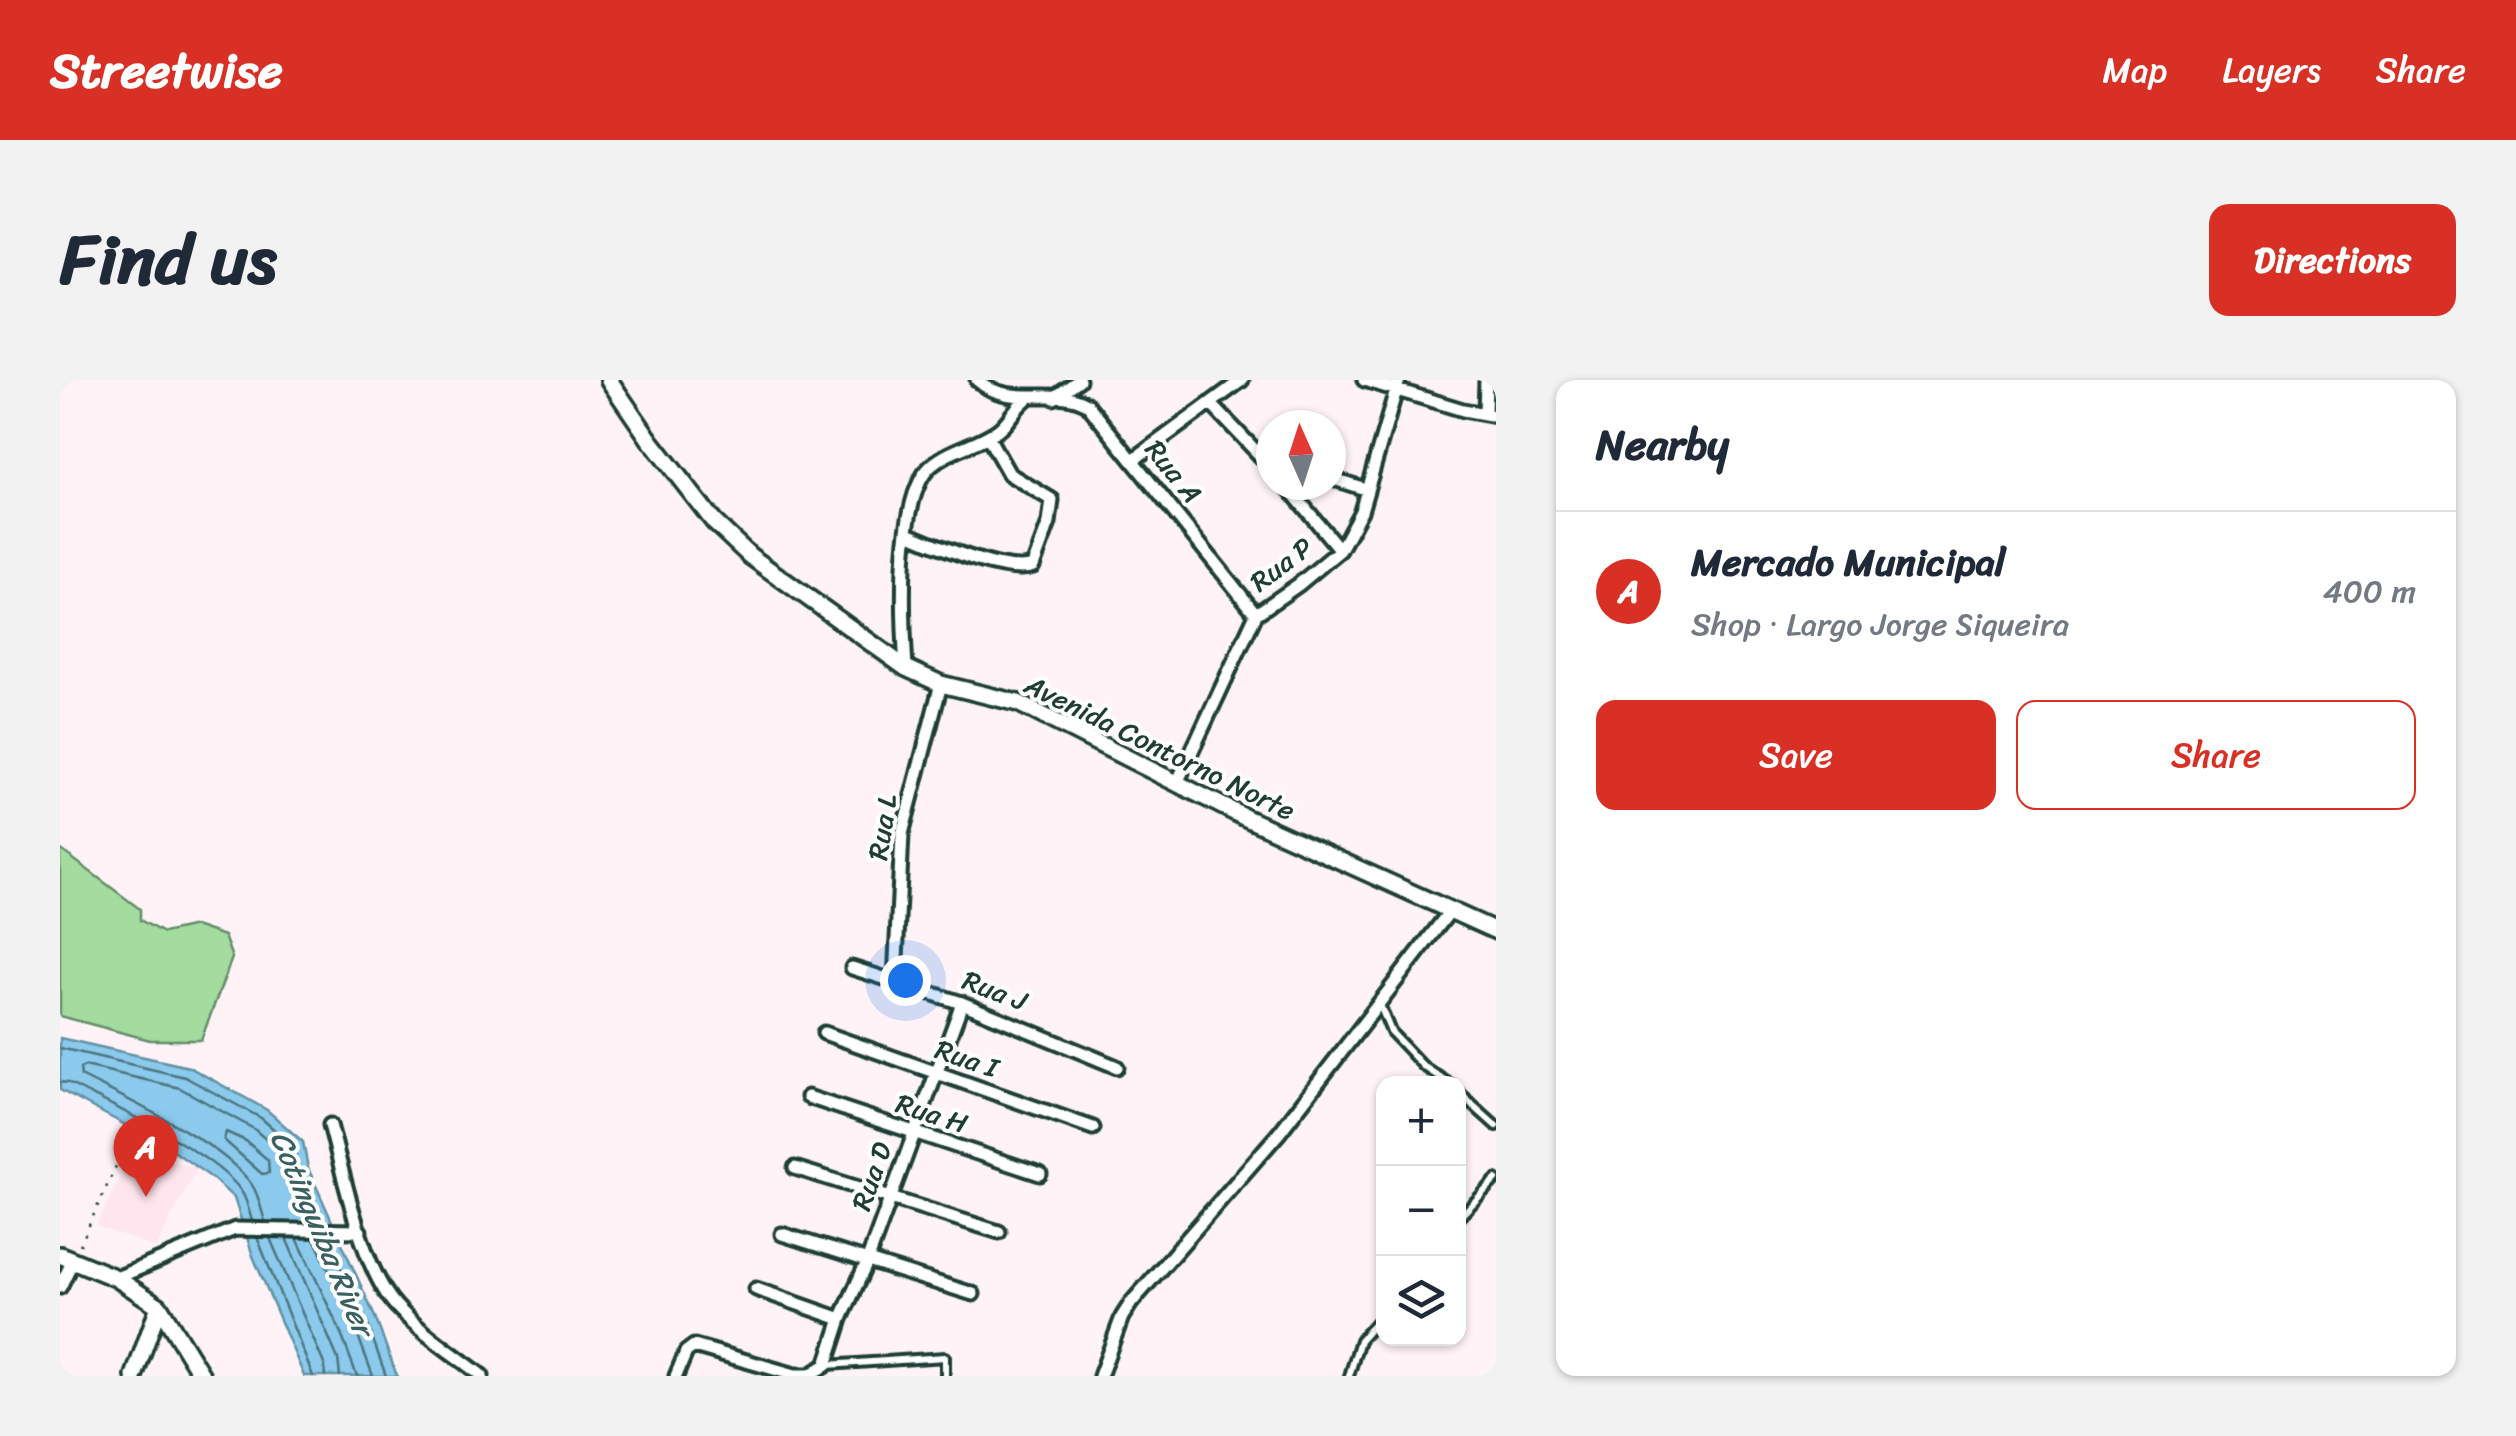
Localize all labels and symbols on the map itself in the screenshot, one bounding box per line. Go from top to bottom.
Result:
north arrow [1256,410,1346,500]
street label: Rua A [1132,428,1215,515]
street label: Rua P [1239,523,1324,605]
street label: Avenida Contorno Norte [1015,660,1304,834]
street label: Rua L [853,790,912,864]
your location [880,955,931,1006]
street label: Rua J [955,956,1035,1026]
street label: Rua I [928,1025,1007,1093]
street label: Rua H [889,1079,974,1148]
pin: A [114,1114,178,1197]
water label: Cotinguiba River [254,1122,391,1348]
street label: Rua D [837,1135,906,1217]

